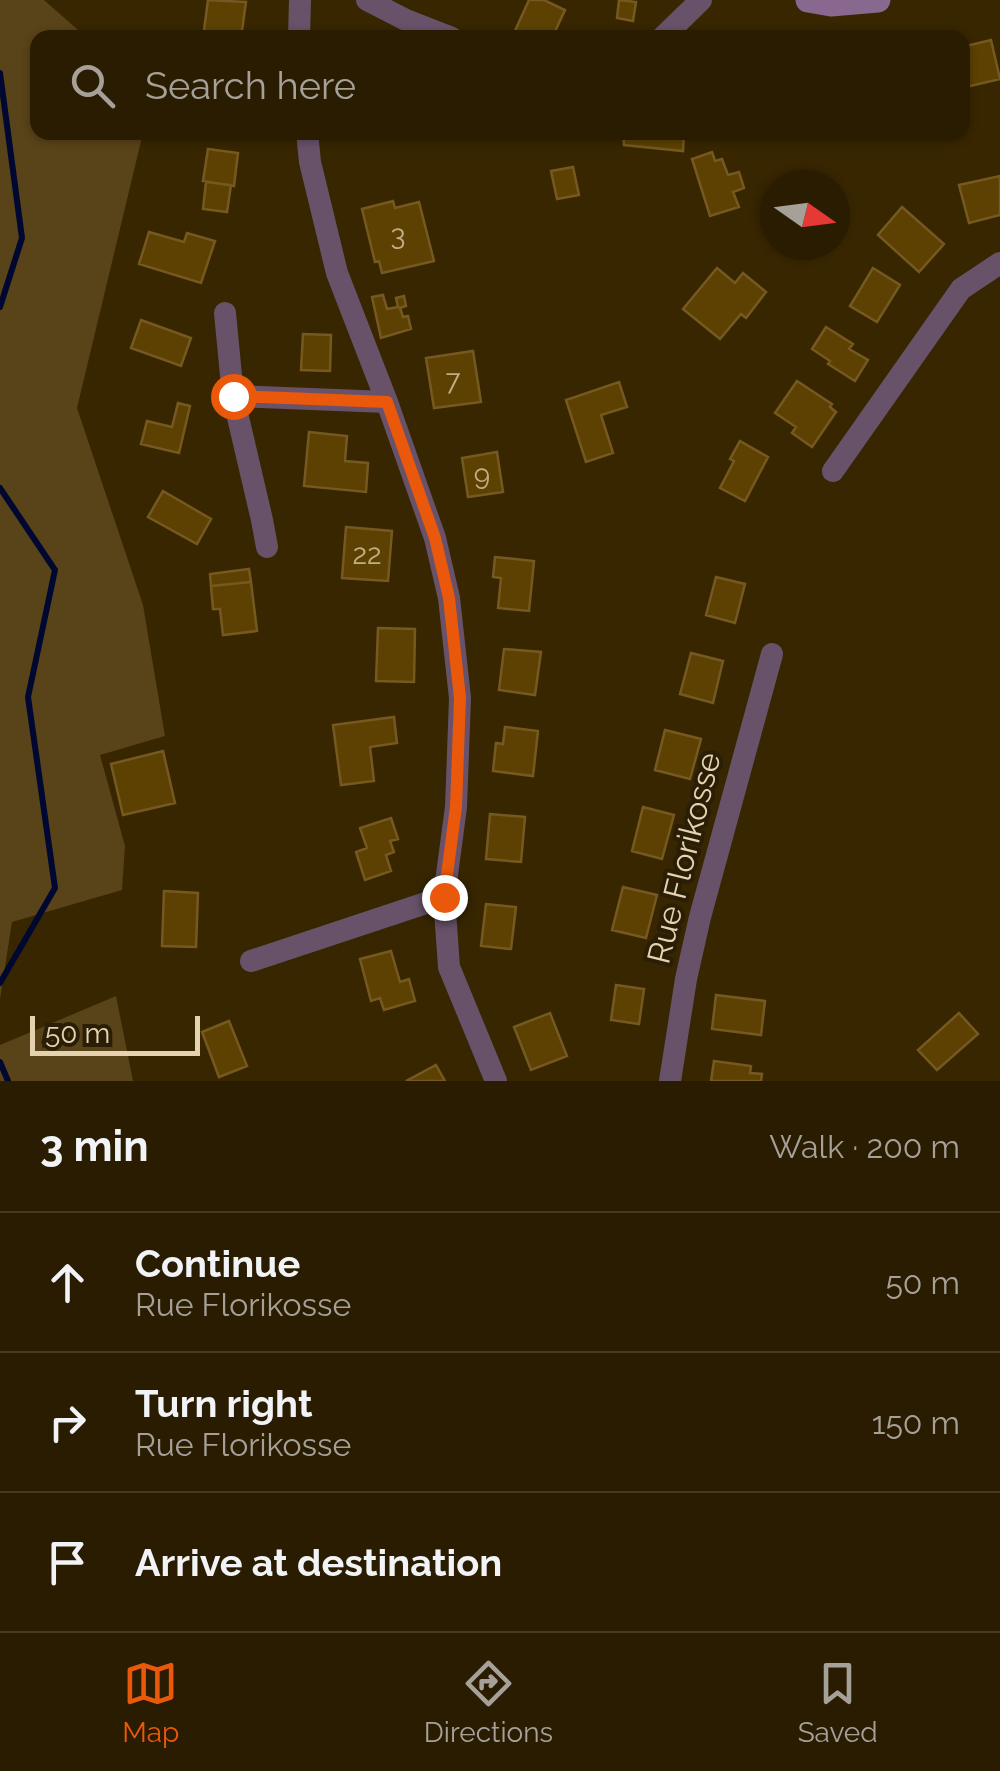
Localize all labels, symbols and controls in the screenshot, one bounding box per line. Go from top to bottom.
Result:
search box [30,30,970,140]
icon: search [65,58,120,113]
text: Search here [145,63,356,108]
north arrow [760,170,850,260]
house number: 3 [391,219,405,252]
house number: 7 [446,364,461,397]
route start [211,374,257,420]
house number: 9 [474,459,490,492]
house number: 22 [352,538,382,571]
street label: Rue Florikosse [639,748,728,967]
route end [422,875,468,921]
scale bar [30,1011,200,1056]
text: 50 m [45,1017,110,1050]
text: 3 min [40,1122,149,1171]
text: Walk · 200 m [769,1128,960,1165]
text: Continue [135,1241,300,1286]
icon: ahead [40,1255,95,1310]
text: 50 m [885,1264,960,1301]
text: Rue Florikosse [135,1286,351,1323]
text: Turn right [135,1381,312,1426]
icon: right [40,1395,95,1450]
text: 150 m [872,1404,960,1441]
text: Rue Florikosse [135,1426,351,1463]
icon: arrive [40,1535,95,1590]
text: Arrive at destination [135,1540,502,1585]
tab: Map [122,1656,179,1749]
tab: Directions [424,1656,553,1749]
tab: Saved [798,1656,878,1749]

